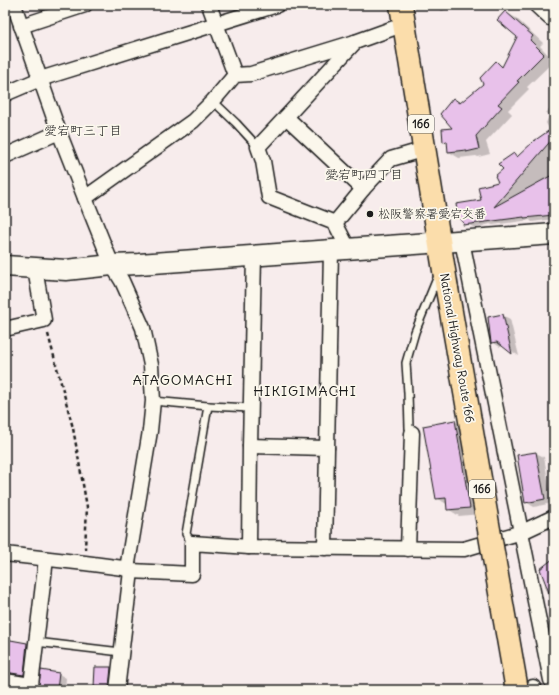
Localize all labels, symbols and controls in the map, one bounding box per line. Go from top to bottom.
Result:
road number: 166 [408,115,434,133]
district label: 愛宕町三丁目 [44,122,122,139]
district label: 愛宕町四丁目 [325,166,403,183]
place label: 松阪警察署愛宕交番 [378,206,486,221]
marker: 松阪警察署愛宕交番 [365,209,375,219]
street label: National Highway Route 166 [437,272,478,424]
district label: ATAGOMACHI [133,371,233,389]
district label: HIKIGIMACHI [253,382,357,400]
road number: 166 [469,480,495,498]

